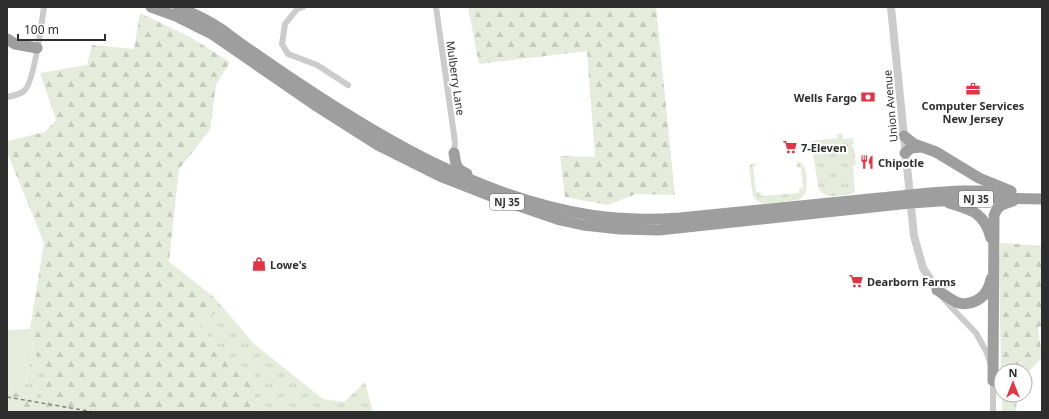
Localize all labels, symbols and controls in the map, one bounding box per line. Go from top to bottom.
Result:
scale bar [18,16,105,42]
text: 100 m [24,21,59,38]
street label: Mulberry Lane [443,40,469,116]
street label: Union Avenue [879,69,901,143]
office icon: Computer Services New Jersey [965,81,981,97]
bank icon: Wells Fargo [860,89,876,105]
place label: Wells Fargo [794,90,857,105]
place label: Computer Services New Jersey [922,98,1025,126]
supermarket icon: 7-Eleven [782,139,798,155]
place label: 7-Eleven [801,140,847,155]
restaurant icon: Chipotle [859,154,875,170]
place label: Chipotle [878,155,924,170]
road number: NJ 35 [959,191,993,207]
road number: NJ 35 [490,194,524,210]
shop icon: Lowe's [251,256,267,272]
place label: Lowe's [270,257,307,272]
supermarket icon: Dearborn Farms [848,273,864,289]
place label: Dearborn Farms [867,274,956,289]
north arrow [993,363,1033,403]
text: N [1009,365,1017,380]

